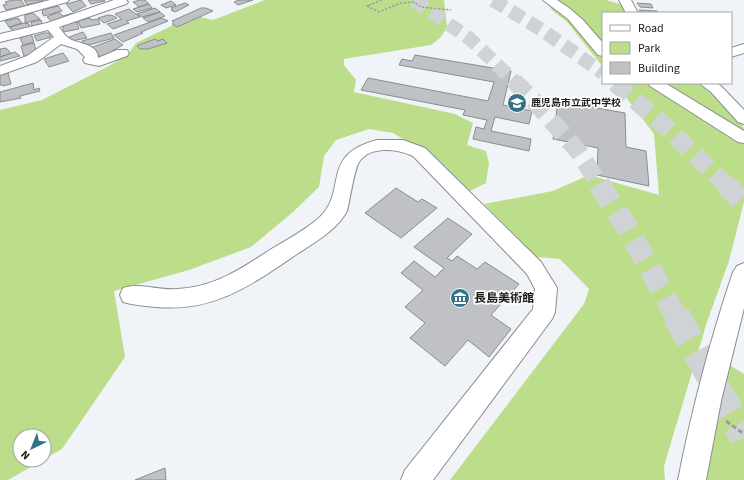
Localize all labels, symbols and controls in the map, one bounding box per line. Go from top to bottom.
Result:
legend [602,12,732,84]
text: Road [638,20,664,37]
text: Park [638,40,660,57]
text: Building [638,60,680,77]
school or university icon: 鹿児島市立武中学校 [506,92,528,114]
place label: 鹿児島市立武中学校 [531,96,621,110]
museum icon: 長島美術館 [449,287,471,309]
place label: 長島美術館 [474,290,534,307]
north arrow [12,428,52,468]
text: N [18,447,33,463]

